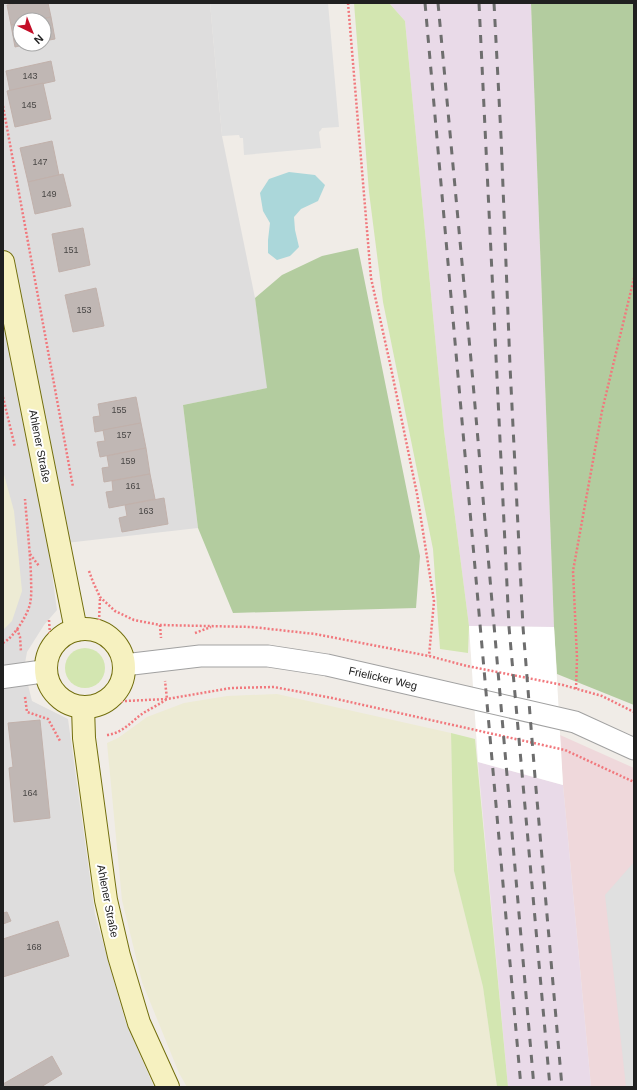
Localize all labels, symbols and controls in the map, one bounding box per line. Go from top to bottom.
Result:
north arrow [12,12,52,52]
text: N [32,32,46,46]
house number: 143 [22,71,38,81]
house number: 145 [21,100,37,110]
house number: 147 [32,157,48,167]
house number: 149 [41,189,57,199]
house number: 151 [63,245,79,255]
house number: 153 [76,305,92,315]
house number: 155 [111,405,127,415]
street label: Ahlener Straße [27,409,53,483]
house number: 157 [116,430,132,440]
house number: 159 [120,456,136,466]
house number: 161 [125,481,141,491]
house number: 163 [138,506,154,516]
street label: Frielicker Weg [348,664,418,692]
house number: 164 [22,788,38,798]
street label: Ahlener Straße [95,864,121,938]
house number: 168 [26,942,42,952]

